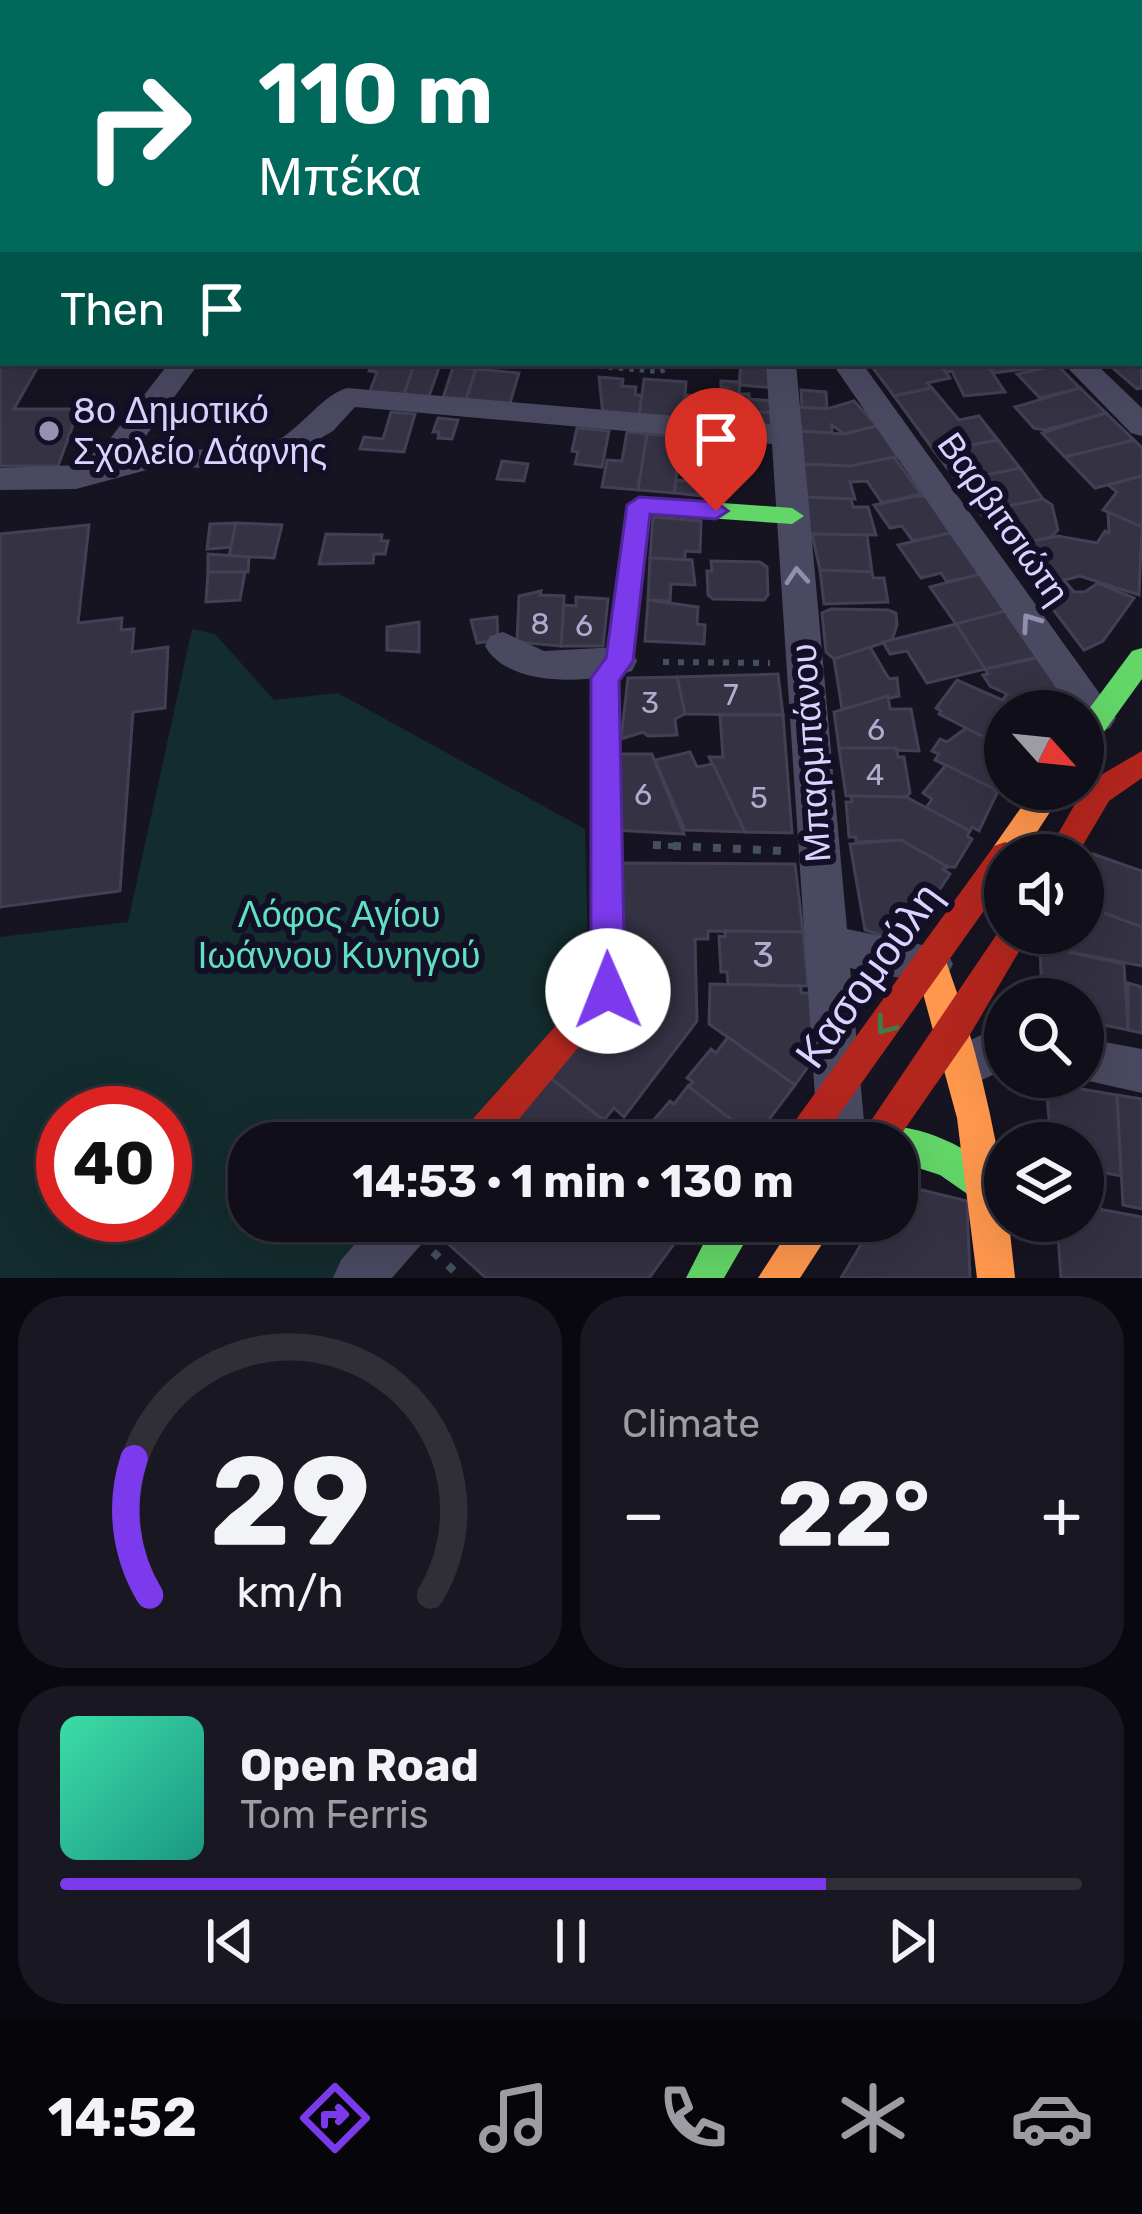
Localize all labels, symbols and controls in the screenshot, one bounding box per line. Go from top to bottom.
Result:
text: 110 m [258,44,493,144]
icon: right [60,48,216,204]
text: Μπέκα [258,145,422,209]
icon: arrive [189,276,255,342]
text: Then [60,283,165,336]
pin [665,388,767,511]
place label: 8ο Δημοτικό Σχολείο Δάφνης [73,389,327,473]
icon: arrive [683,406,749,472]
marker: 8ο Δημοτικό Σχολείο Δάφνης [36,418,62,444]
street label: Βαρβιτσιώτη [929,424,1078,612]
one-way arrow [784,566,810,585]
house number: 8 [530,606,550,642]
house number: 6 [575,608,593,644]
one-way arrow [1022,613,1044,635]
street label: Μπαρμπάνου [781,642,840,864]
house number: 7 [723,677,739,713]
house number: 3 [641,685,659,721]
north arrow [984,690,1104,810]
map controls [984,690,1104,1242]
house number: 6 [867,712,885,748]
house number: 4 [866,757,884,793]
house number: 6 [634,777,652,813]
house number: 5 [750,780,768,816]
button: sound [984,834,1104,954]
street label: Κασομούλη [785,874,953,1078]
park label: Λόφος Αγίου Ιωάννου Κυνηγού [198,893,480,977]
position arrow [545,928,671,1054]
house number: 3 [752,933,774,976]
button: search [984,978,1104,1098]
one-way arrow [878,1012,900,1034]
speed limit sign: 40 [36,1086,192,1242]
button: layers [984,1122,1104,1242]
text: 14:53 · 1 min · 130 m [352,1155,794,1208]
text: Climate [622,1401,760,1447]
text: 29 [209,1427,371,1575]
text: 22° [776,1461,930,1568]
text: − [622,1475,665,1554]
text: + [1041,1475,1082,1554]
text: km/h [236,1567,344,1618]
text: Open Road [240,1739,479,1792]
text: Tom Ferris [240,1792,429,1838]
icon: previous [197,1908,263,1974]
icon: pause [538,1908,604,1974]
icon: next [879,1908,945,1974]
icon: directions [293,2076,377,2160]
icon: music [472,2076,556,2160]
icon: phone [651,2076,735,2160]
icon: climate [831,2076,915,2160]
icon: car [1010,2076,1094,2160]
text: 14:52 [48,2086,197,2150]

